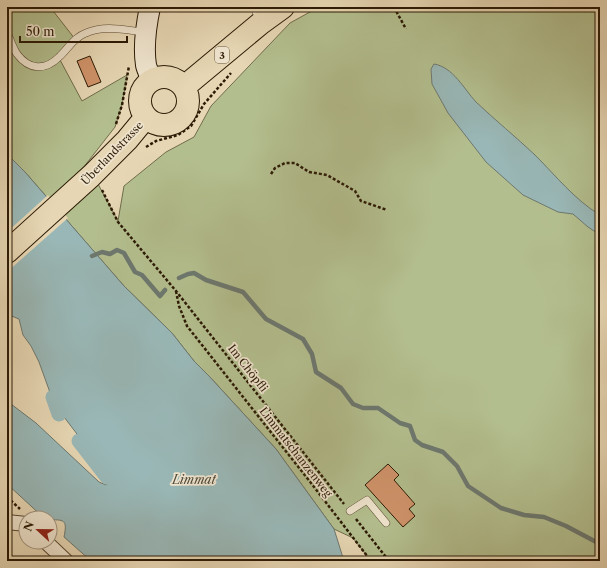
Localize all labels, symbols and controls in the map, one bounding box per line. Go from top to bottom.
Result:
scale bar [20,18,127,44]
text: 50 m [26,24,55,39]
road number: 3 [215,47,229,63]
street label: Überlandstrasse [77,117,146,188]
street label: Im Chöpfli [225,341,271,395]
street label: Limmatschanzenweg [257,404,336,500]
water label: Limmat [171,472,216,487]
north arrow [18,510,58,550]
text: N [20,519,37,533]

